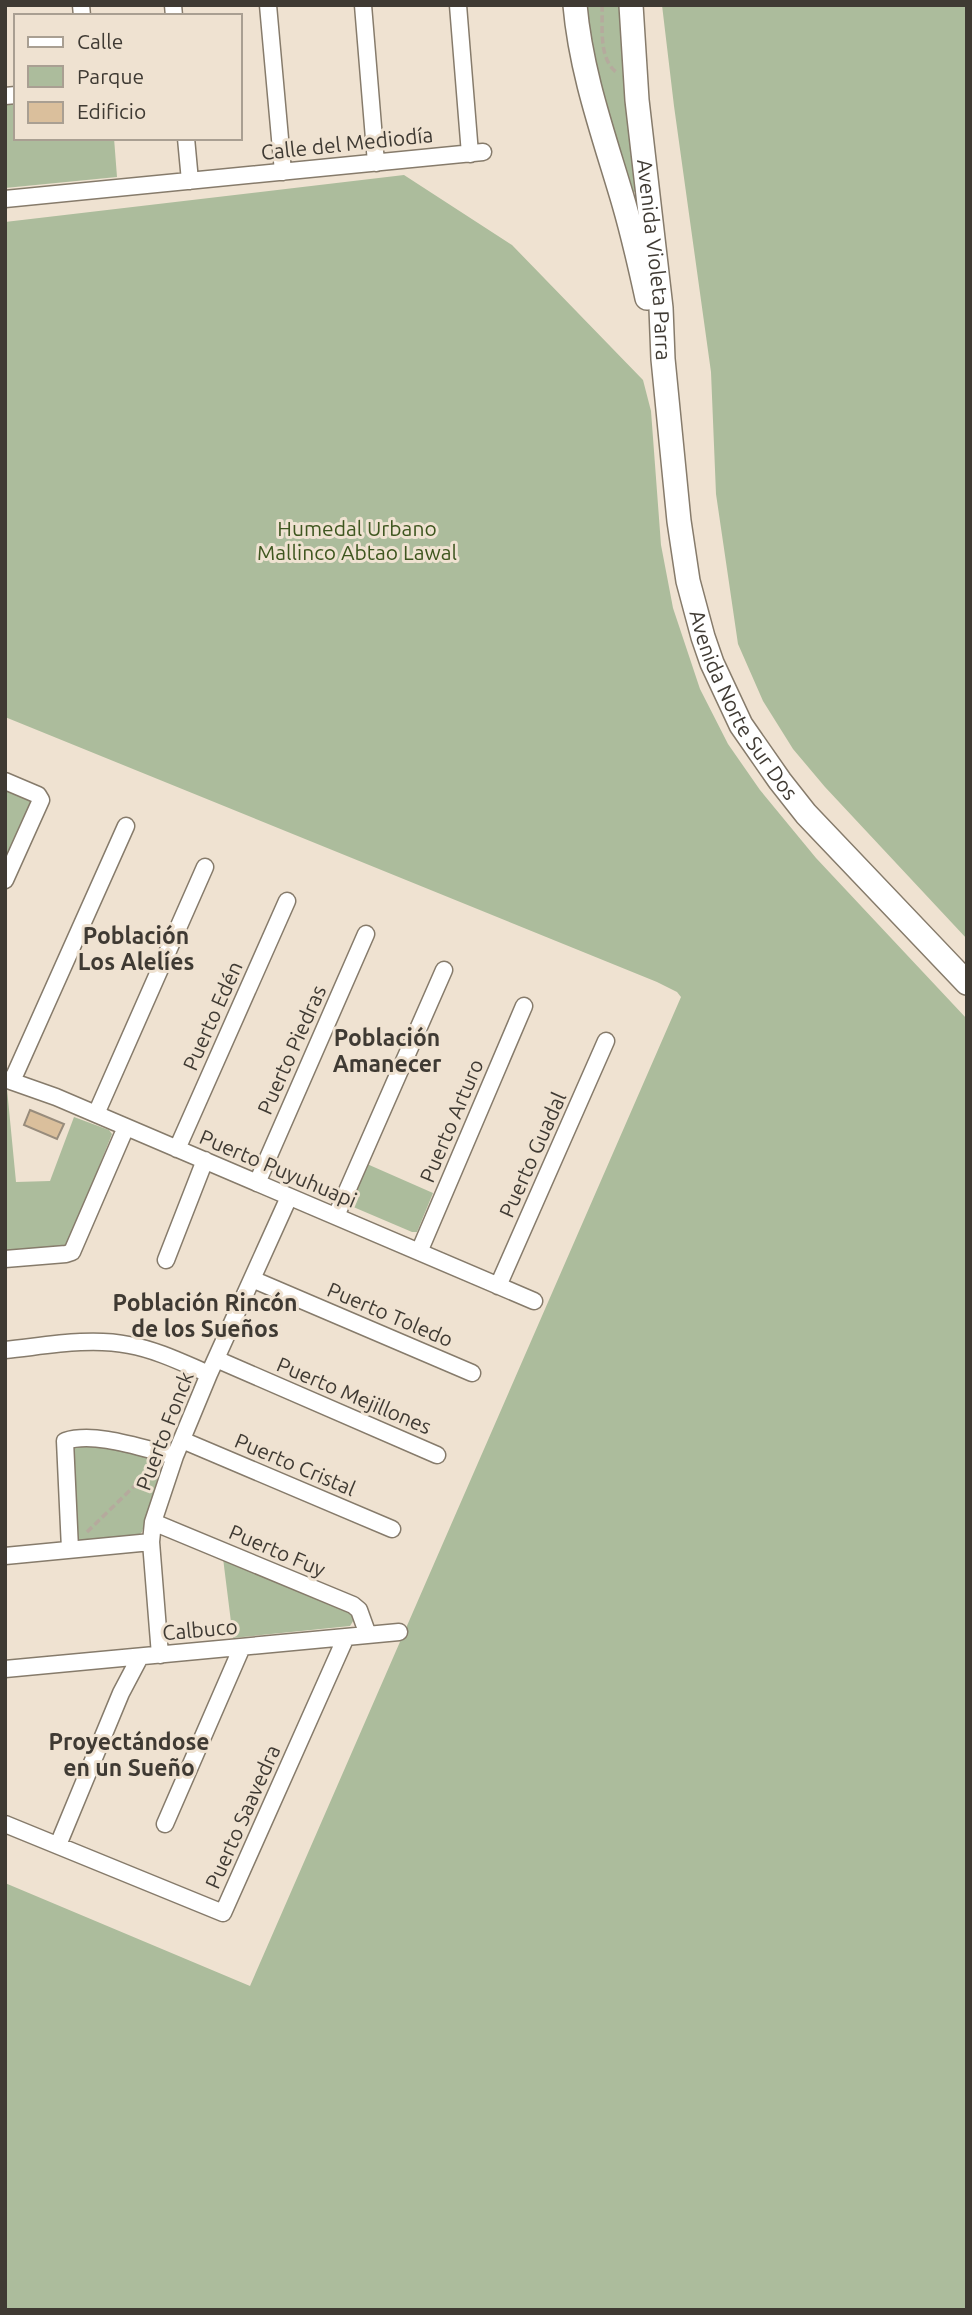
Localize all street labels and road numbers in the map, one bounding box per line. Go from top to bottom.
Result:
street label: Calle del Mediodía [260,122,434,164]
street label: Avenida Violeta Parra [633,158,676,361]
street label: Avenida Norte Sur Dos [685,607,803,804]
street label: Puerto Edén [177,957,247,1074]
street label: Puerto Piedras [252,981,330,1118]
street label: Puerto Arturo [414,1055,488,1186]
street label: Puerto Guadal [494,1088,570,1221]
street label: Puerto Puyuhuapi [196,1124,360,1212]
street label: Puerto Toledo [324,1277,457,1351]
street label: Puerto Mejillones [274,1352,435,1438]
street label: Puerto Fonck [130,1368,198,1493]
street label: Puerto Cristal [231,1428,359,1500]
street label: Puerto Fuy [226,1519,329,1581]
street label: Calbuco [161,1614,239,1644]
street label: Puerto Saavedra [200,1741,285,1892]

